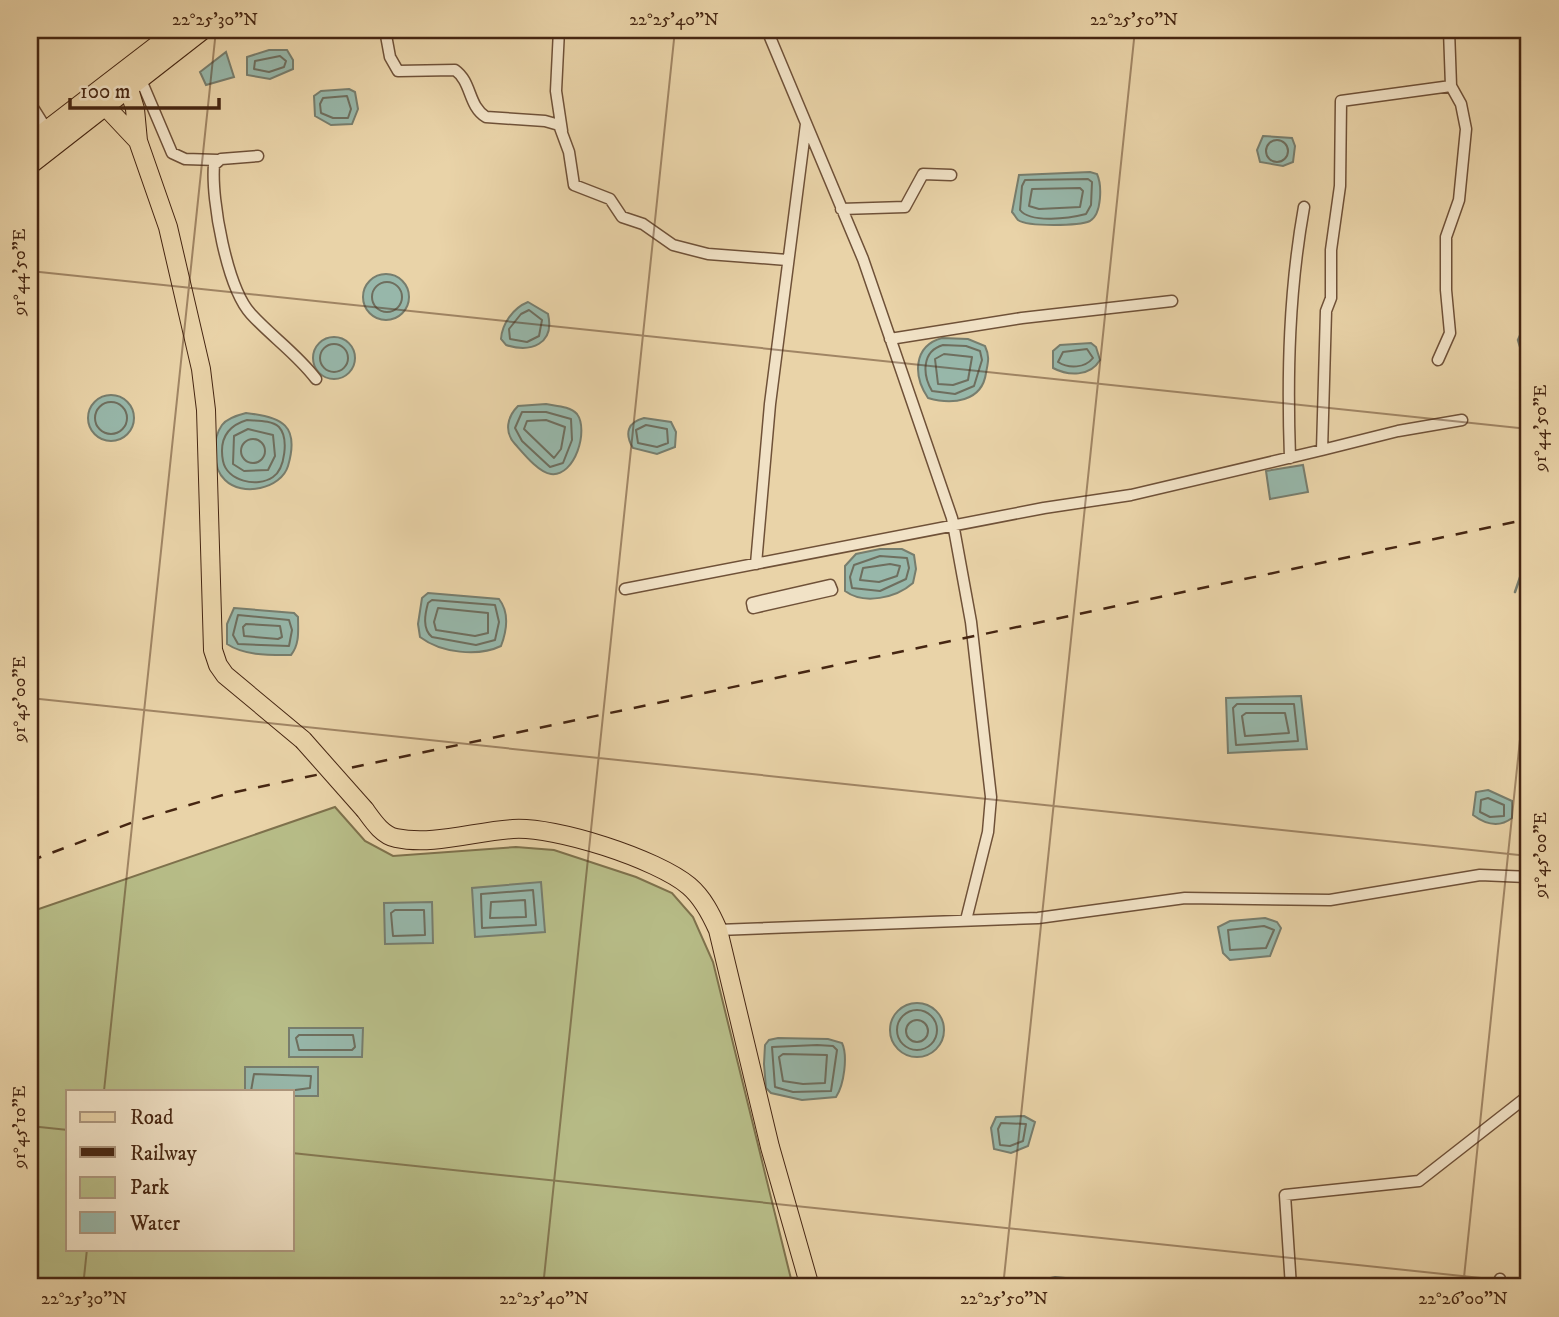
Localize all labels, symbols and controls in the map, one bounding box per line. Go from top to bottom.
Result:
text: 22°25'30"N [172,9,258,31]
text: 22°25'40"N [629,9,719,31]
text: 22°25'50"N [1090,9,1178,31]
scale bar [70,66,219,110]
text: 100 m [80,79,131,105]
text: 91°44'50"E [9,228,31,316]
text: 91°44'50"E [1530,384,1552,472]
text: 91°45'00"E [9,656,31,743]
text: 91°45'00"E [1530,812,1552,899]
text: 91°45'10"E [9,1085,31,1170]
legend [66,1090,294,1250]
text: Road [130,1105,174,1131]
text: Railway [130,1141,198,1167]
text: Park [130,1175,170,1201]
text: Water [129,1211,180,1237]
text: 22°25'30"N [41,1288,127,1310]
text: 22°25'40"N [499,1288,589,1310]
text: 22°25'50"N [960,1288,1048,1310]
text: 22°26'00"N [1418,1288,1508,1310]

